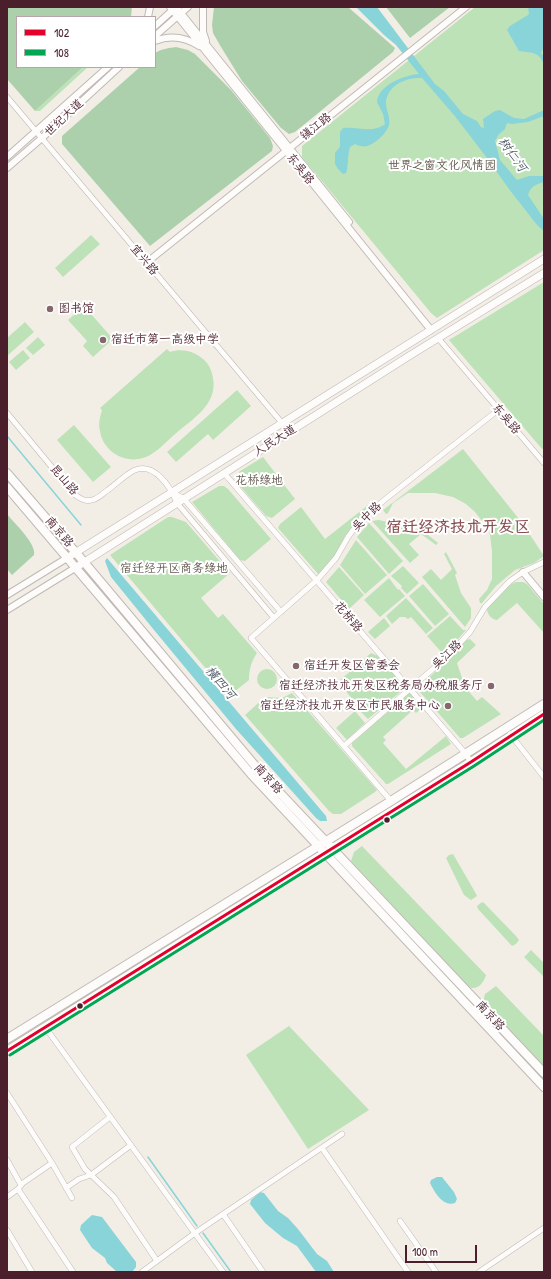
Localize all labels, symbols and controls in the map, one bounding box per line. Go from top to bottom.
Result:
legend [16,16,156,68]
text: 102 [54,24,69,41]
text: 108 [54,44,69,61]
street label: 世纪大道 [42,96,86,140]
street label: 镇江路 [297,110,335,144]
water label: 树仁河 [494,135,530,175]
street label: 东吴路 [283,150,317,188]
park label: 世界之窗文化风情园 [388,159,496,173]
street label: 宜兴路 [127,242,161,278]
place label: 图书馆 [58,302,94,316]
marker: 图书馆 [45,304,55,314]
place label: 宿迁市第一高级中学 [111,333,219,347]
marker: 宿迁市第一高级中学 [98,335,108,345]
street label: 东吴路 [489,401,523,437]
street label: 人民大道 [251,422,299,460]
street label: 昆山路 [47,462,81,498]
park label: 花桥绿地 [235,474,283,488]
street label: 吴中路 [349,499,385,535]
street label: 南京路 [42,514,76,550]
district label: 宿迁经济技术开发区 [386,518,530,538]
park label: 宿迁经开区商务绿地 [120,562,228,576]
street label: 花桥路 [331,599,365,635]
street label: 吴江路 [429,637,465,673]
place label: 宿迁开发区管委会 [304,659,400,673]
marker: 宿迁开发区管委会 [291,661,301,671]
water label: 横四河 [201,663,239,703]
place label: 宿迁经济技术开发区税务局办税服务厅 [279,679,483,693]
marker: 宿迁经济技术开发区税务局办税服务厅 [486,681,496,691]
place label: 宿迁经济技术开发区市民服务中心 [260,699,440,713]
marker: 宿迁经济技术开发区市民服务中心 [443,701,453,711]
street label: 南京路 [251,761,285,797]
unlabelled marker [382,815,392,825]
street label: 南京路 [472,998,508,1034]
unlabelled marker [75,1001,85,1011]
scale bar [407,1237,479,1263]
text: 100 m [412,1243,438,1260]

